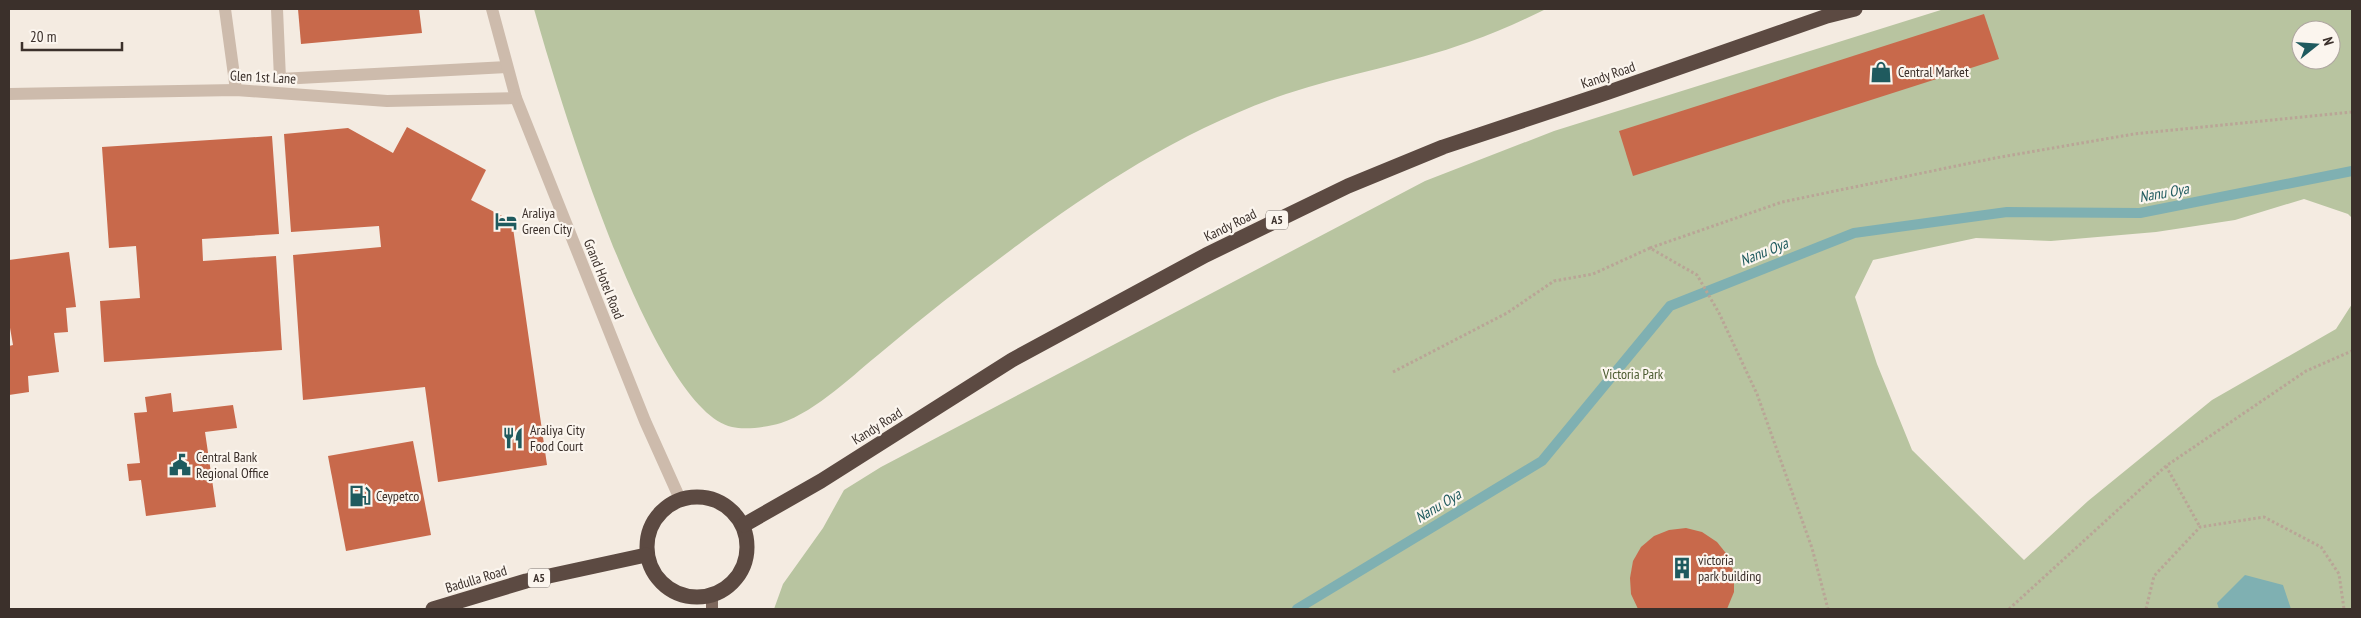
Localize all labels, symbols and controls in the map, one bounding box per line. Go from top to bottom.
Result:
scale bar [22,20,122,52]
north arrow [2291,20,2341,70]
text: 20 m [30,27,56,46]
text: N [2319,35,2338,47]
street label: Kandy Road [1579,57,1637,93]
shop icon: Central Market [1868,59,1894,85]
place label: Central Market [1898,63,1969,81]
street label: Glen 1st Lane [230,66,297,88]
water label: Nanu Oya [2138,179,2191,206]
place label: Araliya Green City [522,204,573,238]
street label: Kandy Road [1201,205,1259,245]
hotel icon: Araliya Green City [493,208,519,234]
road number: A5 [1266,210,1288,230]
water label: Nanu Oya [1737,233,1791,270]
street label: Grand Hotel Road [580,236,628,322]
park label: Victoria Park [1602,365,1664,383]
street label: Kandy Road [848,403,906,449]
place label: Araliya City Food Court [530,421,585,455]
restaurant icon: Araliya City Food Court [500,425,526,451]
place label: Central Bank Regional Office [196,448,269,482]
public building icon: Central Bank Regional Office [167,452,193,478]
fuel station icon: Ceypetco [347,483,373,509]
water label: Nanu Oya [1411,484,1465,527]
place label: Ceypetco [376,487,419,505]
place label: victoria park building [1698,551,1761,585]
building icon: victoria park building [1669,555,1695,581]
street label: Badulla Road [443,561,509,597]
road number: A5 [528,568,550,588]

